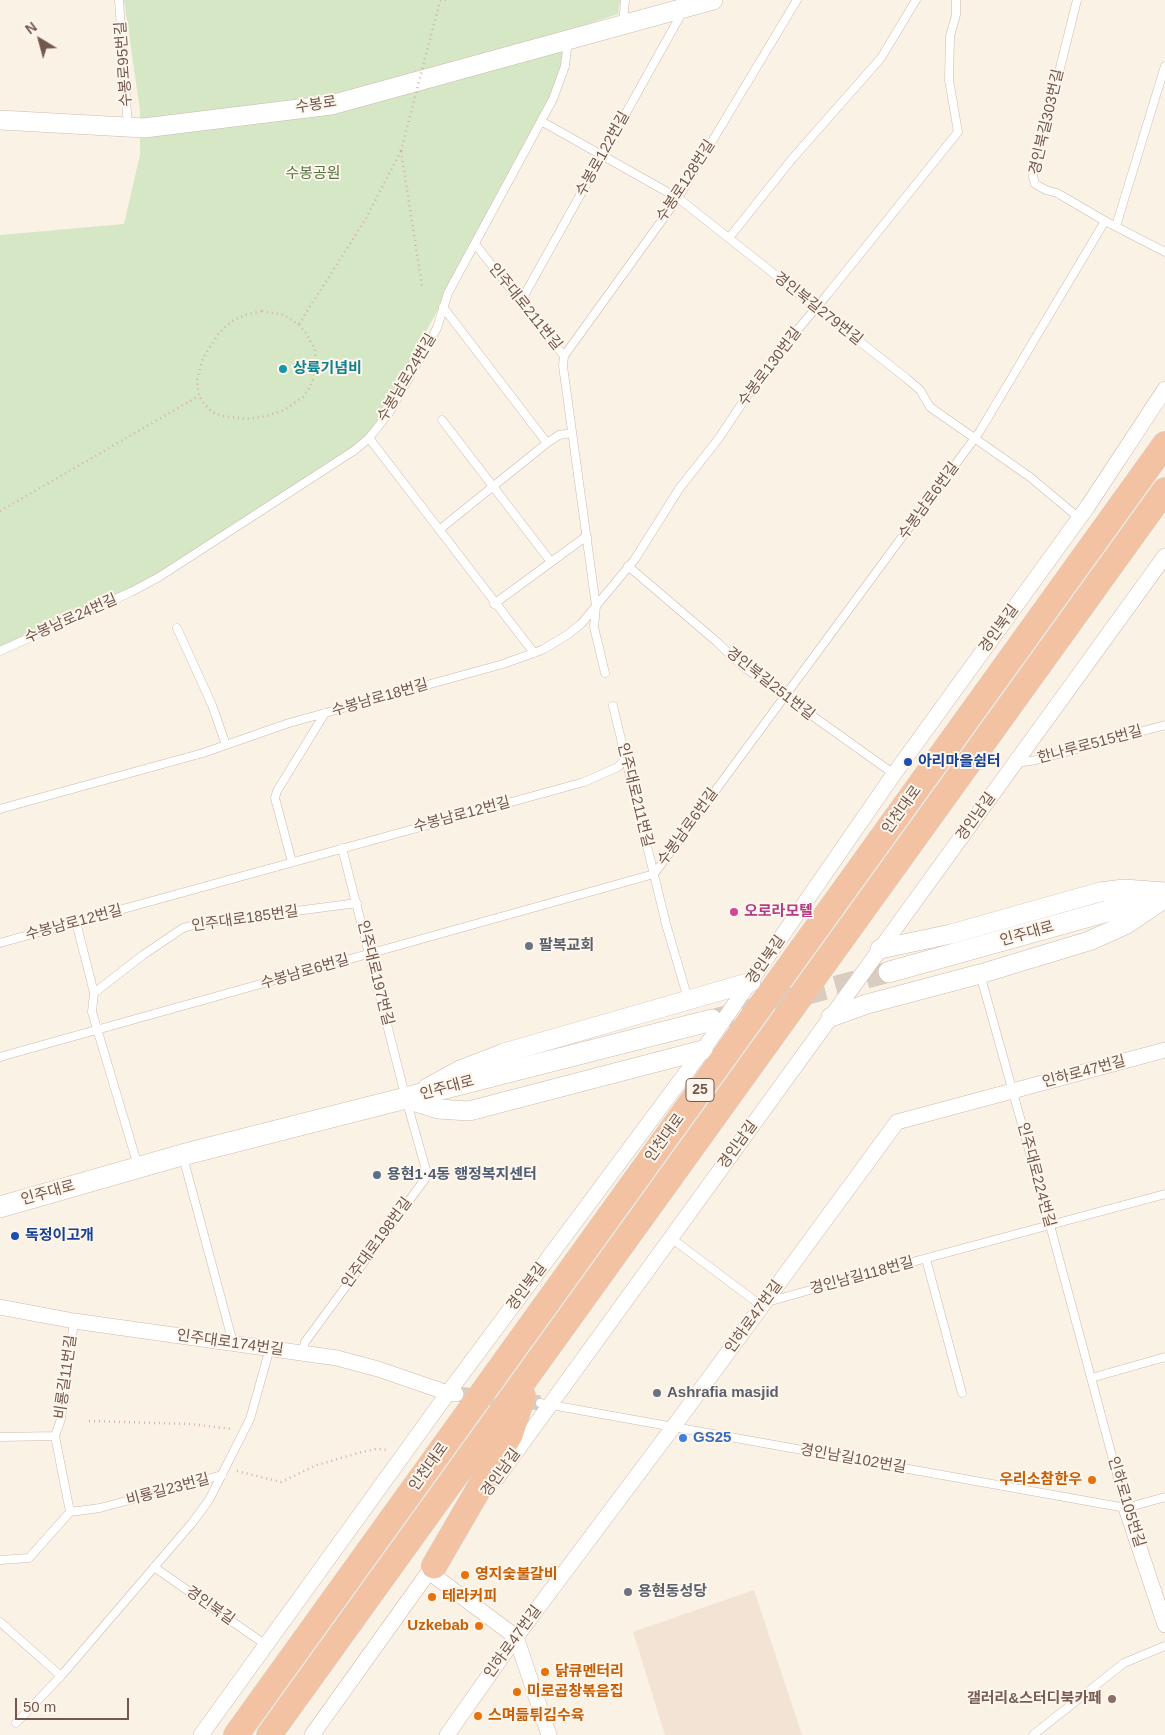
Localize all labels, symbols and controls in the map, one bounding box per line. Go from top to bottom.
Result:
north arrow [15,15,65,65]
text: N [22,19,40,37]
street label: 수봉로95번길 [112,21,136,107]
street label: 경인북길303번길 [1026,67,1068,177]
street label: 수봉로 [294,93,338,117]
street label: 수봉로122번길 [572,109,634,199]
street label: 수봉로128번길 [653,137,719,225]
park label: 수봉공원 [285,165,341,183]
street label: 인주대로211번길 [484,260,566,354]
street label: 경인북길279번길 [770,269,866,349]
street label: 수봉로130번길 [735,324,805,410]
street label: 수봉남로24번길 [374,331,440,425]
place label: 상륙기념비 [293,360,362,378]
marker: 상륙기념비 [277,363,289,375]
street label: 수봉남로6번길 [895,459,963,543]
street label: 수봉남로24번길 [22,591,120,647]
street label: 경인북길 [975,601,1023,657]
street label: 경인북길251번길 [722,644,818,724]
street label: 수봉남로18번길 [330,676,430,720]
street label: 한나루로515번길 [1036,722,1144,768]
street label: 인주대로211번길 [613,741,657,849]
place label: 아리마을쉼터 [918,753,1001,771]
marker: 아리마을쉼터 [902,756,914,768]
street label: 인천대로 [878,782,926,838]
street label: 수봉남로6번길 [654,785,722,869]
street label: 경인남길 [952,789,1000,845]
street label: 수봉남로12번길 [412,793,512,837]
street label: 수봉남로12번길 [24,901,124,945]
street label: 인주대로185번길 [190,903,300,935]
place label: 오로라모텔 [744,903,813,921]
marker: 오로라모텔 [728,906,740,918]
street label: 인주대로 [998,918,1056,950]
street label: 인주대로197번길 [353,919,397,1027]
street label: 경인북길 [743,932,789,988]
place label: 팔복교회 [539,937,594,955]
marker: 팔복교회 [523,940,535,952]
street label: 수봉남로6번길 [259,951,351,993]
street label: 인하로47번길 [1040,1052,1128,1092]
street label: 인주대로 [418,1072,476,1104]
road number: 25 [686,1078,714,1102]
street label: 인천대로 [641,1110,689,1166]
street label: 경인남길 [714,1117,762,1173]
street label: 인주대로224번길 [1013,1121,1059,1229]
place label: 용현1·4동 행정복지센터 [387,1166,537,1184]
marker: 용현1·4동 행정복지센터 [371,1169,383,1181]
street label: 인주대로 [19,1177,77,1209]
street label: 인주대로198번길 [338,1194,416,1292]
place label: 독정이고개 [25,1227,94,1245]
marker: 독정이고개 [9,1230,21,1242]
street label: 경인남길118번길 [808,1253,916,1299]
street label: 경인북길 [503,1260,551,1314]
street label: 인하로47번길 [722,1277,786,1357]
street label: 인주대로174번길 [175,1327,285,1359]
street label: 비룡길11번길 [51,1334,81,1420]
place label: Ashrafia masjid [667,1384,779,1402]
marker: Ashrafia masjid [651,1387,663,1399]
place label: GS25 [693,1429,731,1447]
marker: GS25 [677,1432,689,1444]
street label: 인천대로 [405,1439,453,1495]
street label: 경인남길102번길 [798,1441,908,1477]
street label: 경인남길 [477,1445,525,1501]
street label: 인하로105번길 [1104,1454,1148,1550]
street label: 비룡길23번길 [124,1470,212,1510]
place label: 우리소참한우 [999,1471,1082,1489]
marker: 우리소참한우 [1086,1474,1098,1486]
place label: 영지숯불갈비 [475,1566,558,1584]
marker: 영지숯불갈비 [459,1569,471,1581]
street label: 경인북길 [182,1583,238,1629]
place label: 용현동성당 [638,1583,707,1601]
marker: 용현동성당 [622,1586,634,1598]
place label: 테라커피 [442,1588,497,1606]
marker: 테라커피 [426,1591,438,1603]
street label: 인하로47번길 [481,1602,545,1682]
place label: Uzkebab [407,1617,469,1635]
marker: Uzkebab [473,1620,485,1632]
place label: 닭큐멘터리 [555,1663,624,1681]
marker: 닭큐멘터리 [539,1666,551,1678]
place label: 미로곱창볶음집 [527,1683,624,1701]
marker: 미로곱창볶음집 [511,1686,523,1698]
scale bar [18,1688,131,1720]
place label: 갤러리&스터디북카페 [967,1690,1102,1708]
marker: 갤러리&스터디북카페 [1106,1693,1118,1705]
text: 50 m [23,1698,56,1715]
place label: 스며듦튀김수육 [488,1707,585,1725]
marker: 스며듦튀김수육 [472,1710,484,1722]

